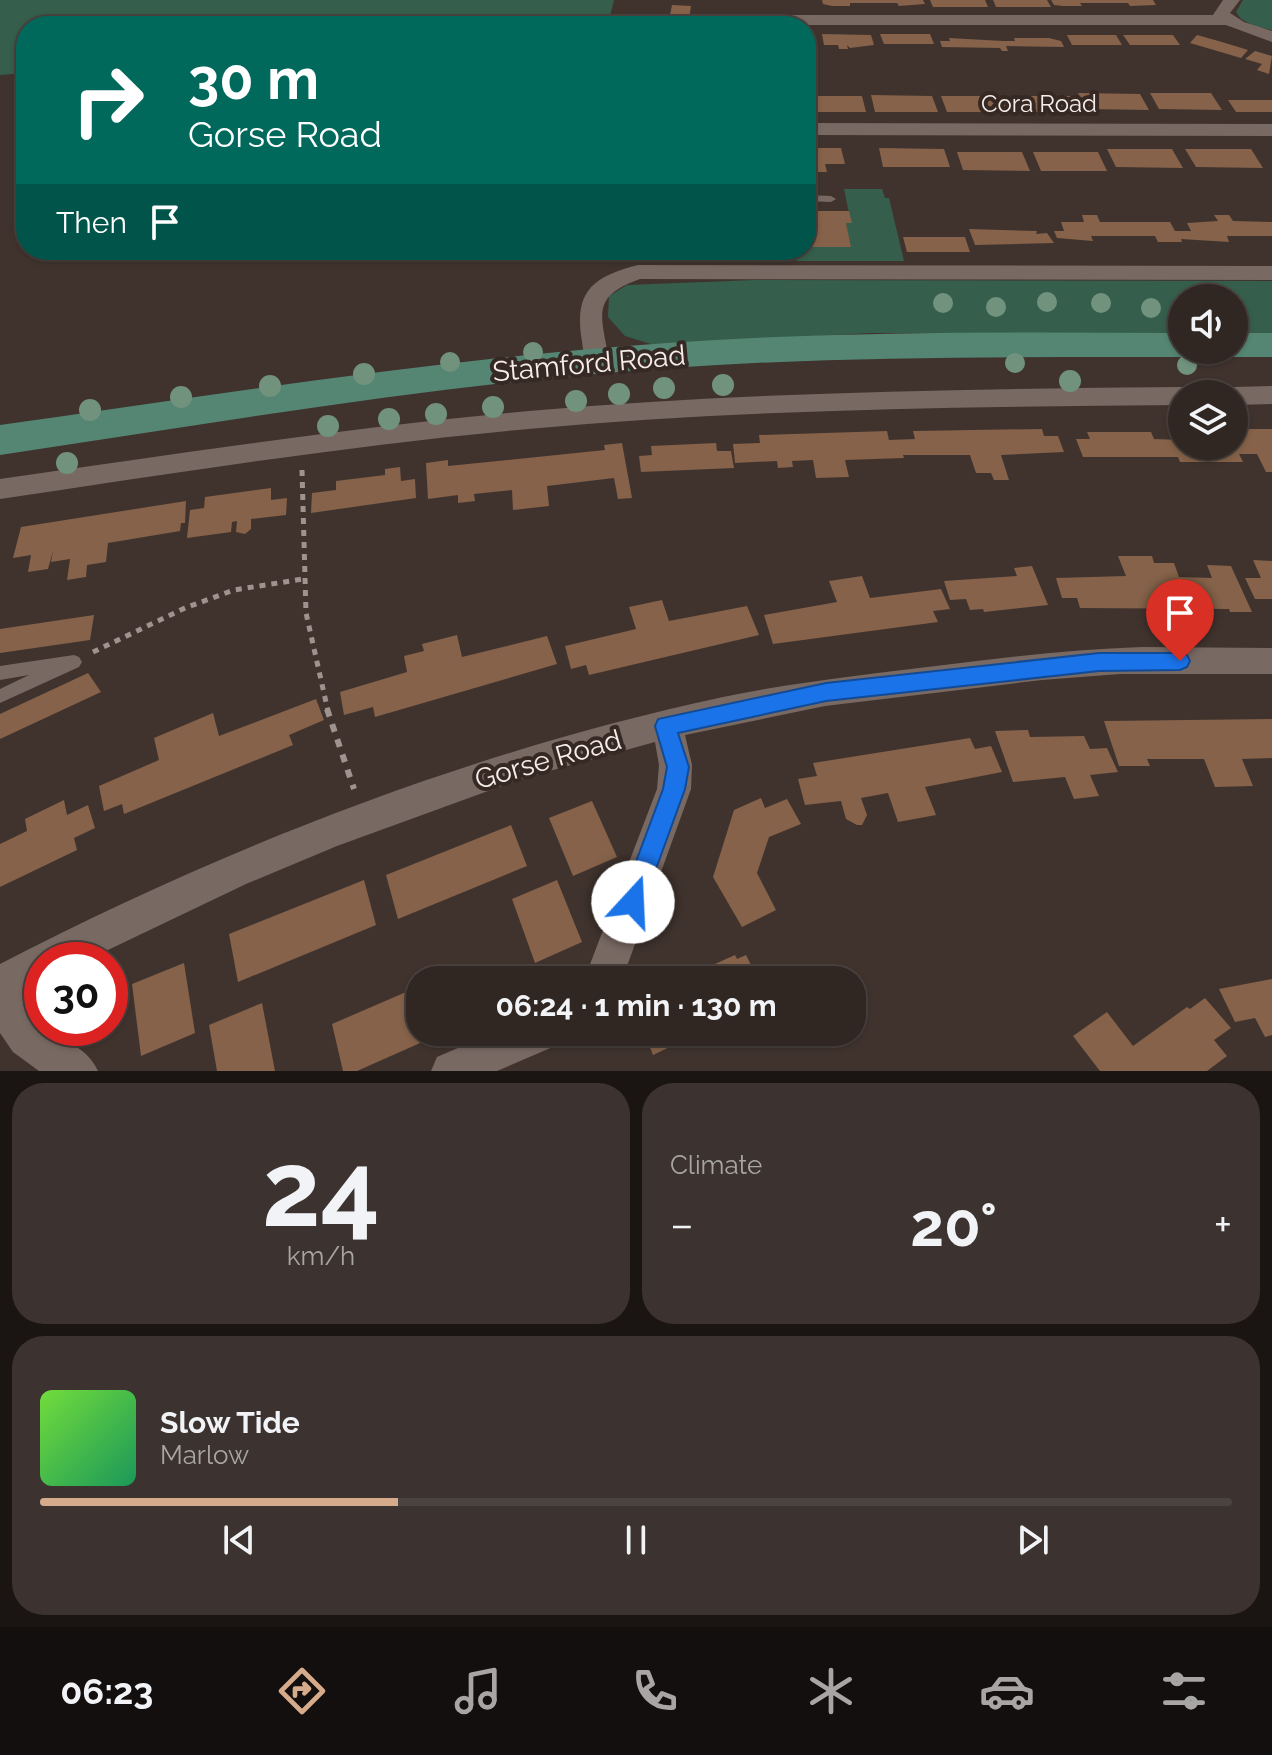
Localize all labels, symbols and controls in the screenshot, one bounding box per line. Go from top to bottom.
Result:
text: 30 m [188,46,319,112]
icon: right [56,48,160,152]
street label: Cora Road [981,89,1097,118]
text: Gorse Road [188,113,382,155]
icon: arrive [143,200,187,244]
text: Then [56,205,127,240]
map controls [1168,284,1248,460]
button: sound [1168,284,1248,364]
street label: Stamford Road [491,339,687,388]
button: layers [1168,380,1248,460]
pin [1146,579,1214,661]
icon: arrive [1158,591,1202,635]
street label: Gorse Road [471,723,625,796]
position arrow [591,860,675,944]
speed limit sign: 30 [24,942,128,1046]
text: 06:24 · 1 min · 130 m [495,988,777,1023]
text: 24 [262,1128,380,1250]
text: Climate [670,1150,762,1180]
text: 20° [910,1190,997,1260]
text: − [670,1199,694,1250]
text: + [1214,1199,1232,1250]
text: km/h [287,1241,355,1271]
text: Slow Tide [160,1405,300,1440]
text: Marlow [160,1440,249,1470]
icon: previous [217,1518,261,1562]
icon: pause [614,1518,658,1562]
icon: next [1011,1518,1055,1562]
icon: directions [274,1663,330,1719]
icon: music [450,1663,506,1719]
icon: phone [627,1663,683,1719]
icon: climate [803,1663,859,1719]
icon: car [979,1663,1035,1719]
icon: filters [1156,1663,1212,1719]
text: 06:23 [60,1670,153,1712]

